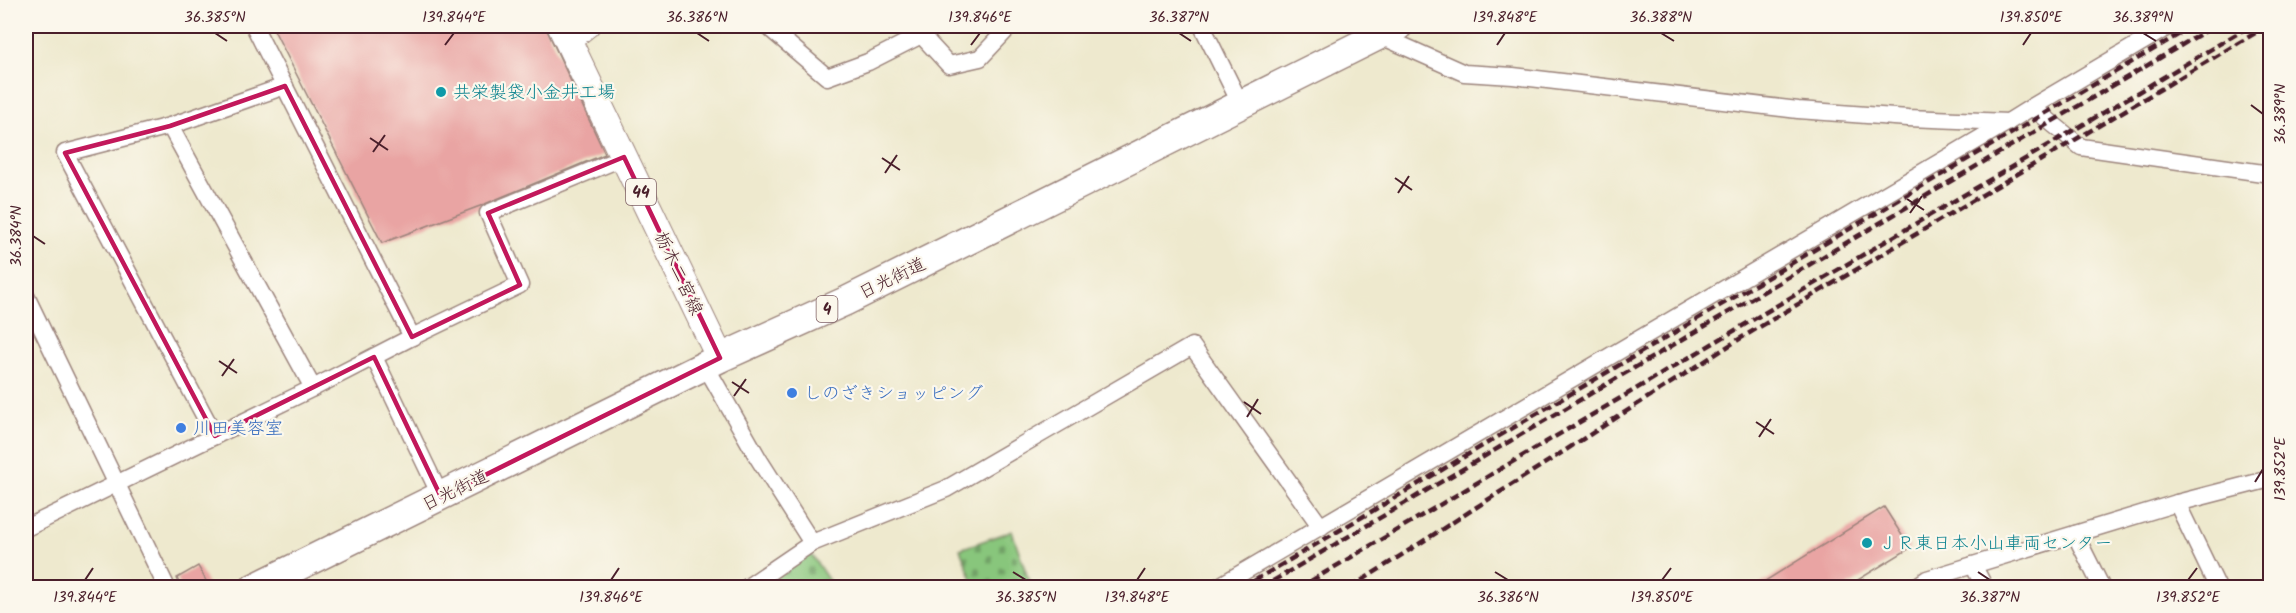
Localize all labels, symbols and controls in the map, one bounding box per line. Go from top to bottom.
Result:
text: 36.385°N [184,6,246,30]
text: 139.844°E [422,6,487,30]
text: 36.386°N [666,6,728,30]
text: 139.846°E [948,6,1013,30]
text: 36.387°N [1149,6,1209,30]
text: 139.848°E [1473,6,1538,30]
text: 36.388°N [1630,6,1692,30]
text: 139.850°E [2000,6,2064,30]
text: 36.389°N [2113,6,2173,30]
place label: 共栄製袋小金井工場 [453,79,615,108]
text: 36.389°N [2269,84,2293,144]
marker: 共栄製袋小金井工場 [434,85,448,99]
road number: 44 [626,179,656,205]
text: 36.384°N [5,205,29,267]
street label: 栃木二宮線 [645,227,710,321]
street label: 日光街道 [854,251,931,308]
road number: 4 [816,296,838,322]
place label: しのざきショッピング [804,380,983,409]
marker: しのざきショッピング [785,386,799,400]
place label: 川田美容室 [193,415,283,444]
marker: 川田美容室 [174,421,188,435]
text: 139.852°E [2269,436,2293,501]
street label: 日光街道 [417,463,494,520]
place label: ＪＲ東日本小山車両センター [1879,530,2112,559]
marker: ＪＲ東日本小山車両センター [1860,536,1874,550]
text: 139.844°E [53,586,118,610]
text: 139.846°E [579,586,644,610]
text: 36.385°N [995,586,1057,610]
text: 139.848°E [1105,586,1170,610]
text: 36.386°N [1477,586,1539,610]
text: 139.850°E [1631,586,1695,610]
text: 36.387°N [1960,586,2020,610]
text: 139.852°E [2156,586,2221,610]

